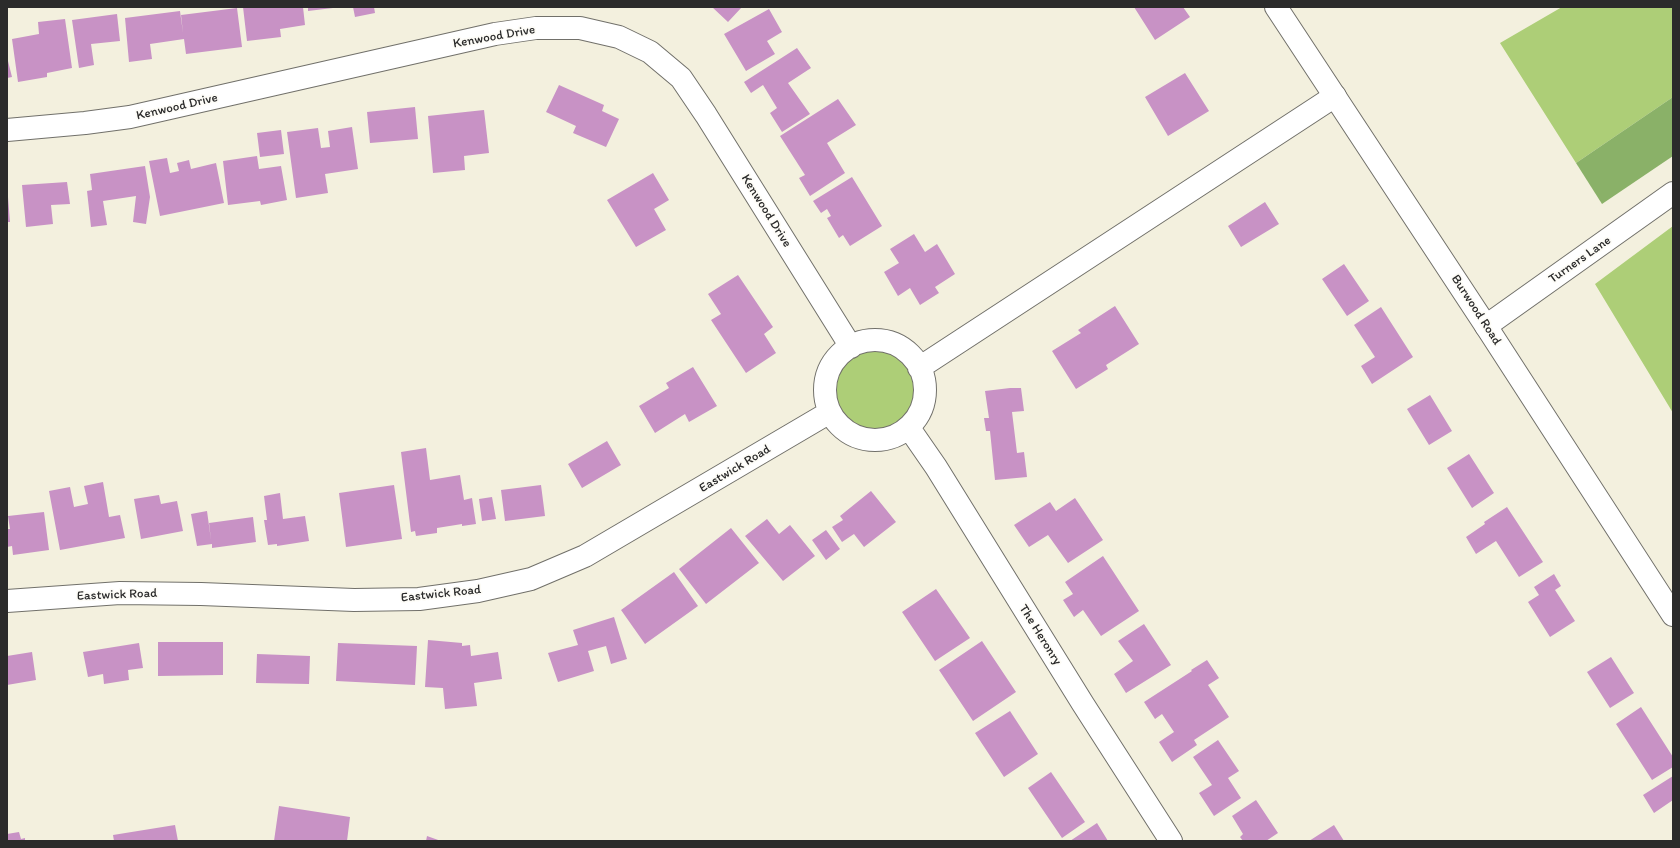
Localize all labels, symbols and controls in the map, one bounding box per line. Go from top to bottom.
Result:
street label: Kenwood Drive [452,22,536,52]
street label: Kenwood Drive [135,90,219,124]
street label: Kenwood Drive [737,172,795,250]
street label: Turners Lane [1546,233,1614,287]
street label: Burwood Road [1447,272,1505,348]
street label: Eastwick Road [697,442,773,496]
street label: Eastwick Road [400,582,482,606]
street label: Eastwick Road [77,586,157,604]
street label: The Heronry [1015,602,1065,668]

